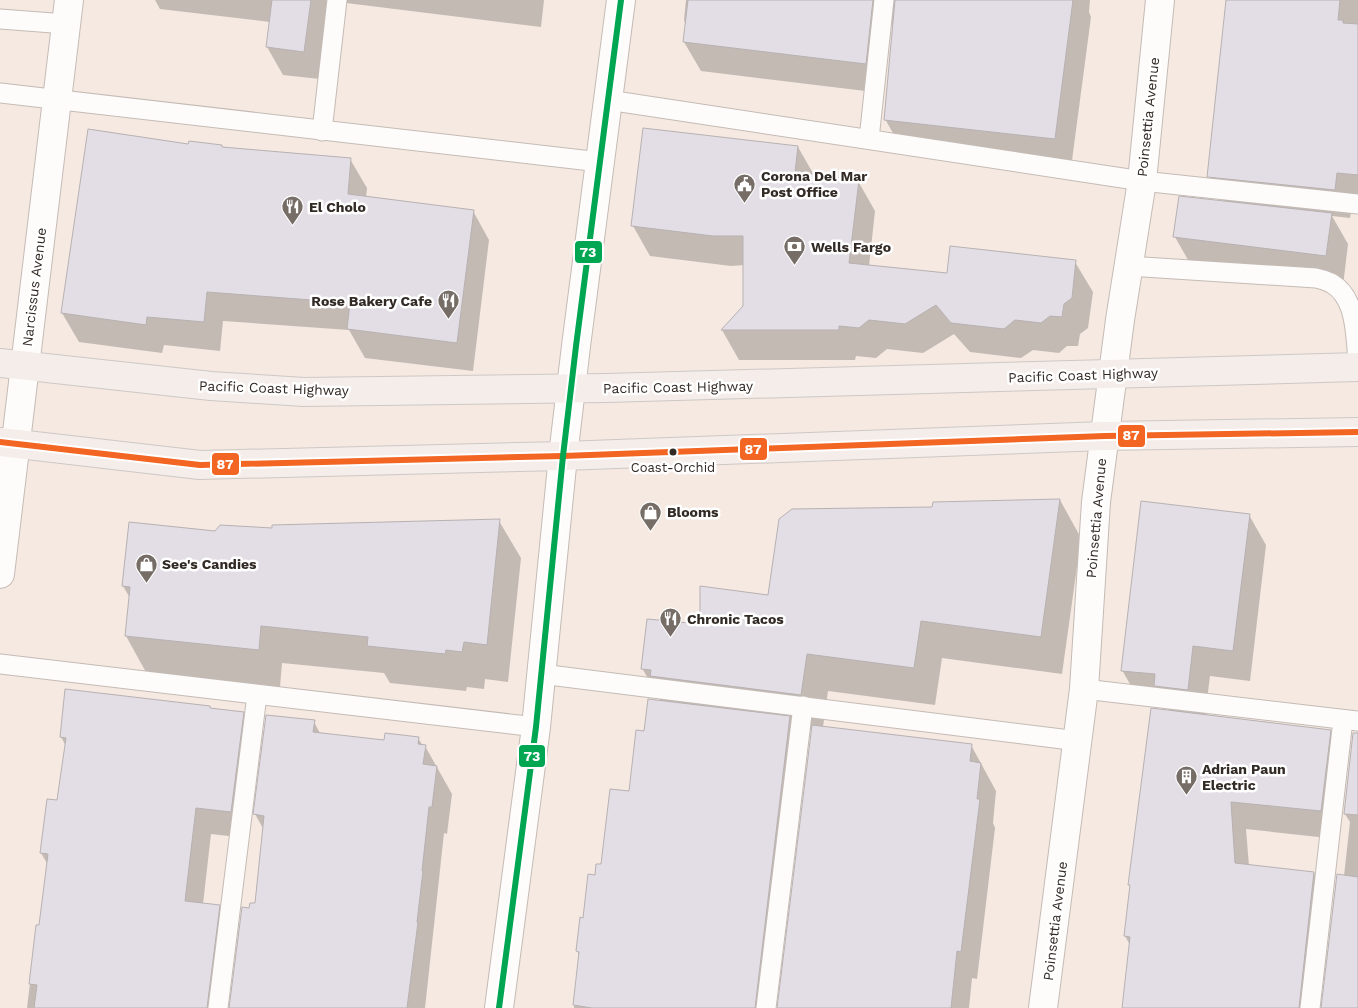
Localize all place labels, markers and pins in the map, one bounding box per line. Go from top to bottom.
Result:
place label: Corona Del Mar Post Office [761,168,867,200]
public building icon: Corona Del Mar Post Office [733,172,757,203]
restaurant icon: El Cholo [281,195,305,226]
place label: El Cholo [309,199,366,215]
bank icon: Wells Fargo [783,235,807,266]
place label: Wells Fargo [811,239,891,255]
restaurant icon: Rose Bakery Cafe [436,289,460,320]
place label: Rose Bakery Cafe [311,293,432,309]
marker: Coast-Orchid [668,447,678,457]
place label: Coast-Orchid [631,460,715,475]
shop icon: Blooms [639,500,663,531]
place label: Blooms [667,504,719,520]
shop icon: See's Candies [134,552,158,583]
place label: See's Candies [162,556,257,572]
restaurant icon: Chronic Tacos [659,607,683,638]
place label: Chronic Tacos [687,611,784,627]
place label: Adrian Paun Electric [1202,761,1286,793]
building icon: Adrian Paun Electric [1174,765,1198,796]

